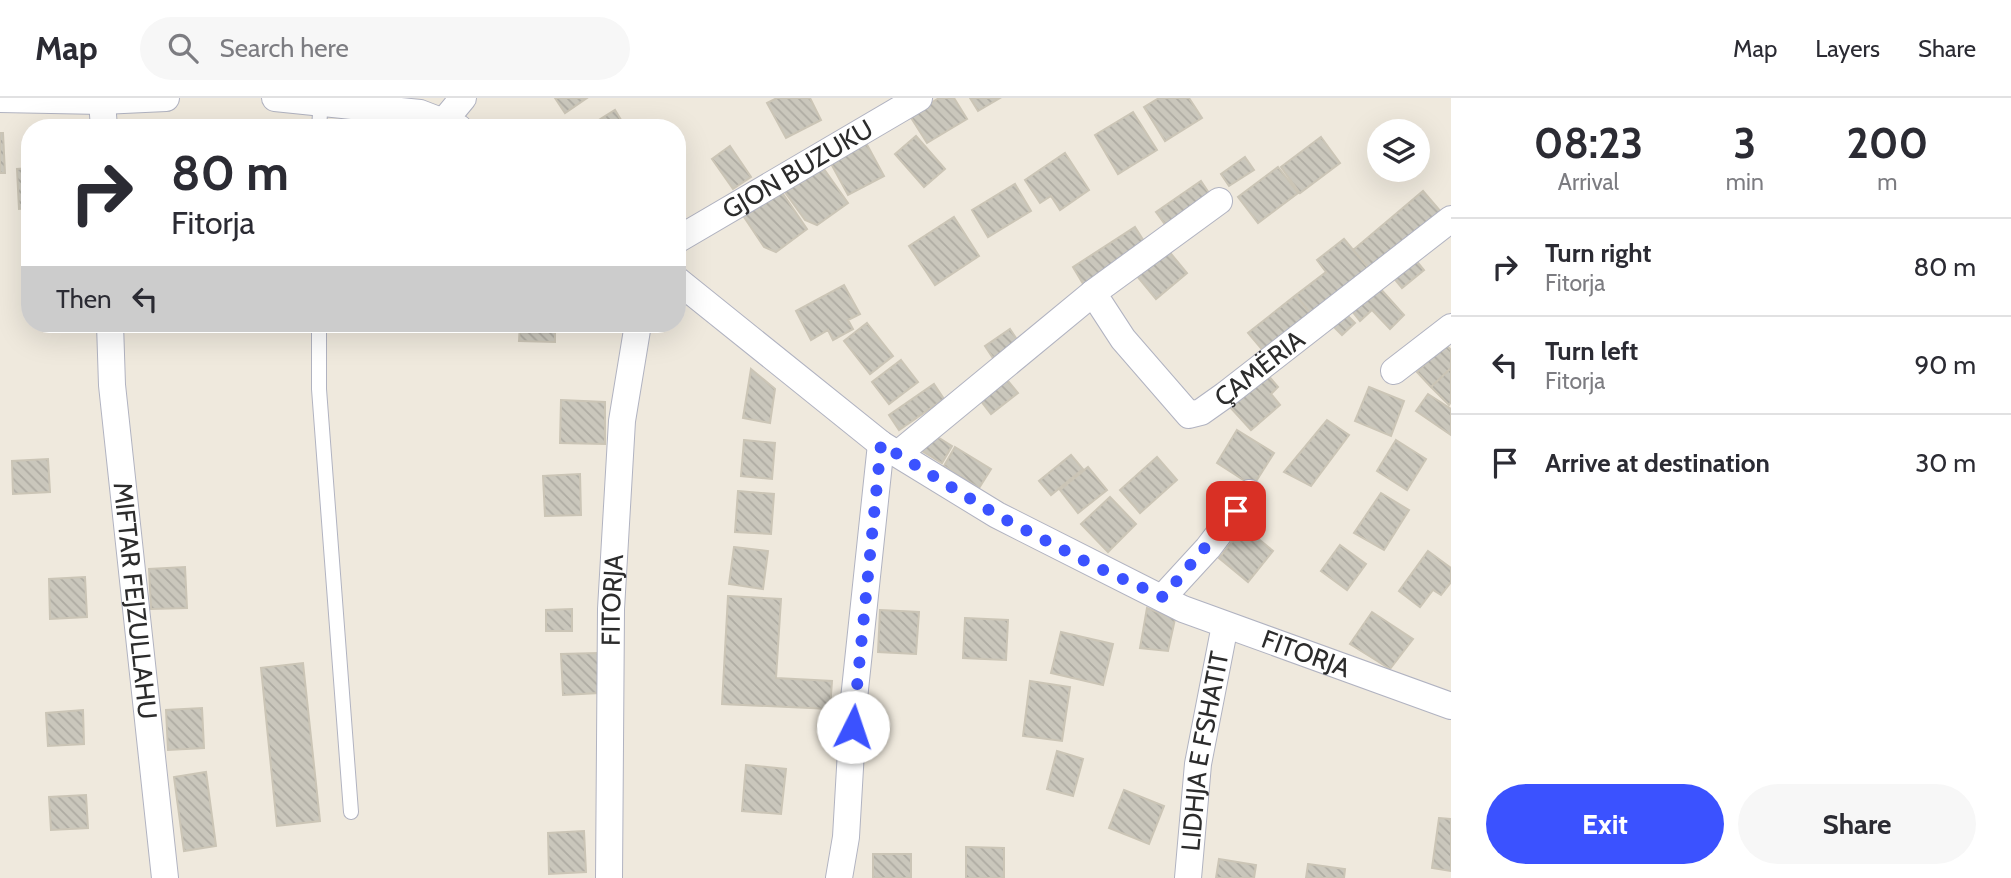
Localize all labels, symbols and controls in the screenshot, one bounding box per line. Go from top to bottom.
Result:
search box [140,17,630,80]
text: Map [35,28,98,68]
icon: search [164,29,202,67]
text: Search here [220,32,349,64]
text: Map [1733,34,1777,63]
text: Layers [1815,34,1880,63]
text: Share [1918,34,1976,63]
street label: GJON BUZUKU [717,113,879,226]
text: 08:23 [1534,117,1643,169]
text: 3 [1733,117,1756,169]
text: 200 [1847,117,1928,169]
map controls [1367,119,1430,182]
button: layers [1367,119,1430,182]
text: 80 m [171,143,289,202]
icon: right [56,147,147,238]
text: Arrival [1558,168,1619,196]
text: min [1726,168,1764,196]
text: m [1877,168,1897,196]
text: Fitorja [171,203,255,242]
text: Turn right [1545,237,1651,269]
icon: right [1486,248,1524,286]
text: 80 m [1913,251,1976,283]
text: Fitorja [1545,269,1605,297]
icon: left [126,280,164,318]
text: Then [56,283,112,315]
street label: ÇAMËRIA [1208,323,1311,413]
text: Turn left [1545,335,1638,367]
icon: left [1486,346,1524,384]
text: 90 m [1914,349,1976,381]
text: Fitorja [1545,367,1605,395]
icon: arrive [1486,444,1524,482]
text: Arrive at destination [1545,447,1770,479]
text: 30 m [1915,447,1976,479]
street label: MIFTAR FEJZULLAHU [107,480,164,721]
pin [1206,481,1266,541]
icon: arrive [1217,492,1255,530]
street label: FITORJA [595,553,630,646]
street label: FITORJA [1257,623,1355,684]
street label: LIDHJA E FSHATIT [1174,648,1236,852]
position arrow [816,690,890,764]
button: Exit [1486,784,1724,864]
button: Share [1738,784,1976,864]

